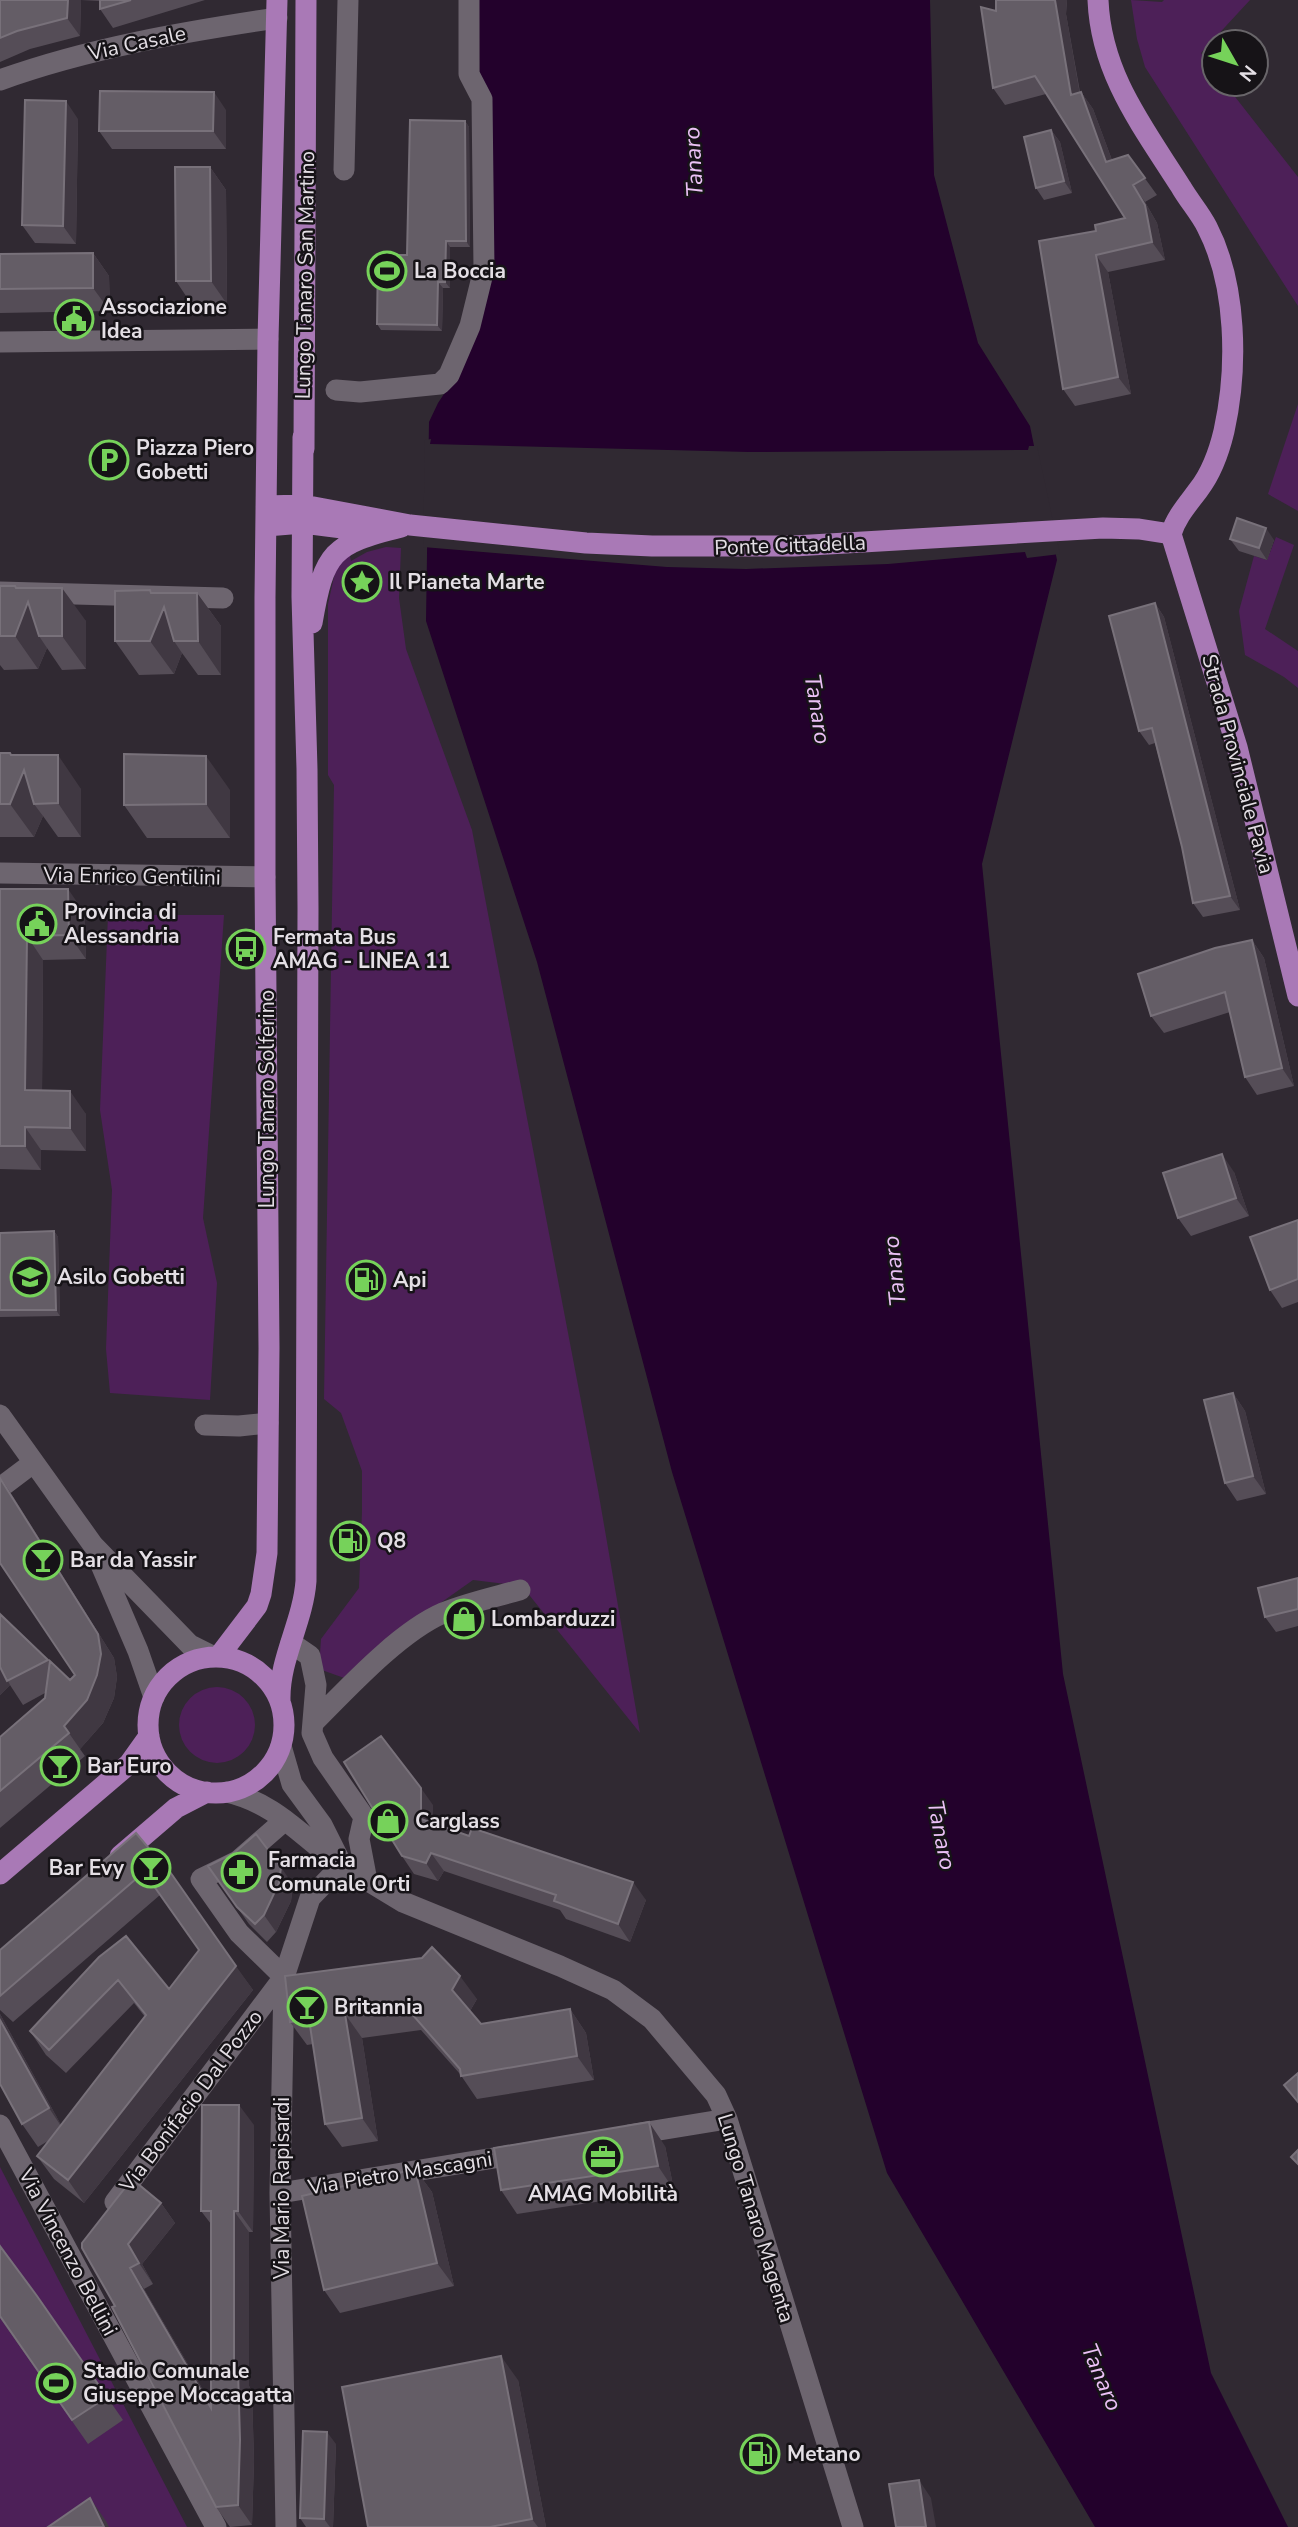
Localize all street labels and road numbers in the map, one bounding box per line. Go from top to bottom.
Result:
street label: Via Casale [85,19,188,67]
street label: Lungo Tanaro San Martino [289,151,321,399]
street label: Ponte Cittadella [714,528,866,562]
street label: Strada Provinciale Pavia [1195,651,1281,877]
street label: Via Enrico Gentilini [42,860,221,892]
street label: Lungo Tanaro Solferino [253,990,281,1208]
street label: Via Bonifacio Dal Pozzo [112,2004,269,2199]
street label: Via Mario Rapisardi [268,2097,296,2280]
street label: Lungo Tanaro Magenta [711,2110,801,2326]
street label: Via Pietro Mascagni [305,2145,494,2202]
street label: Via Vincenzo Bellini [12,2163,124,2341]

